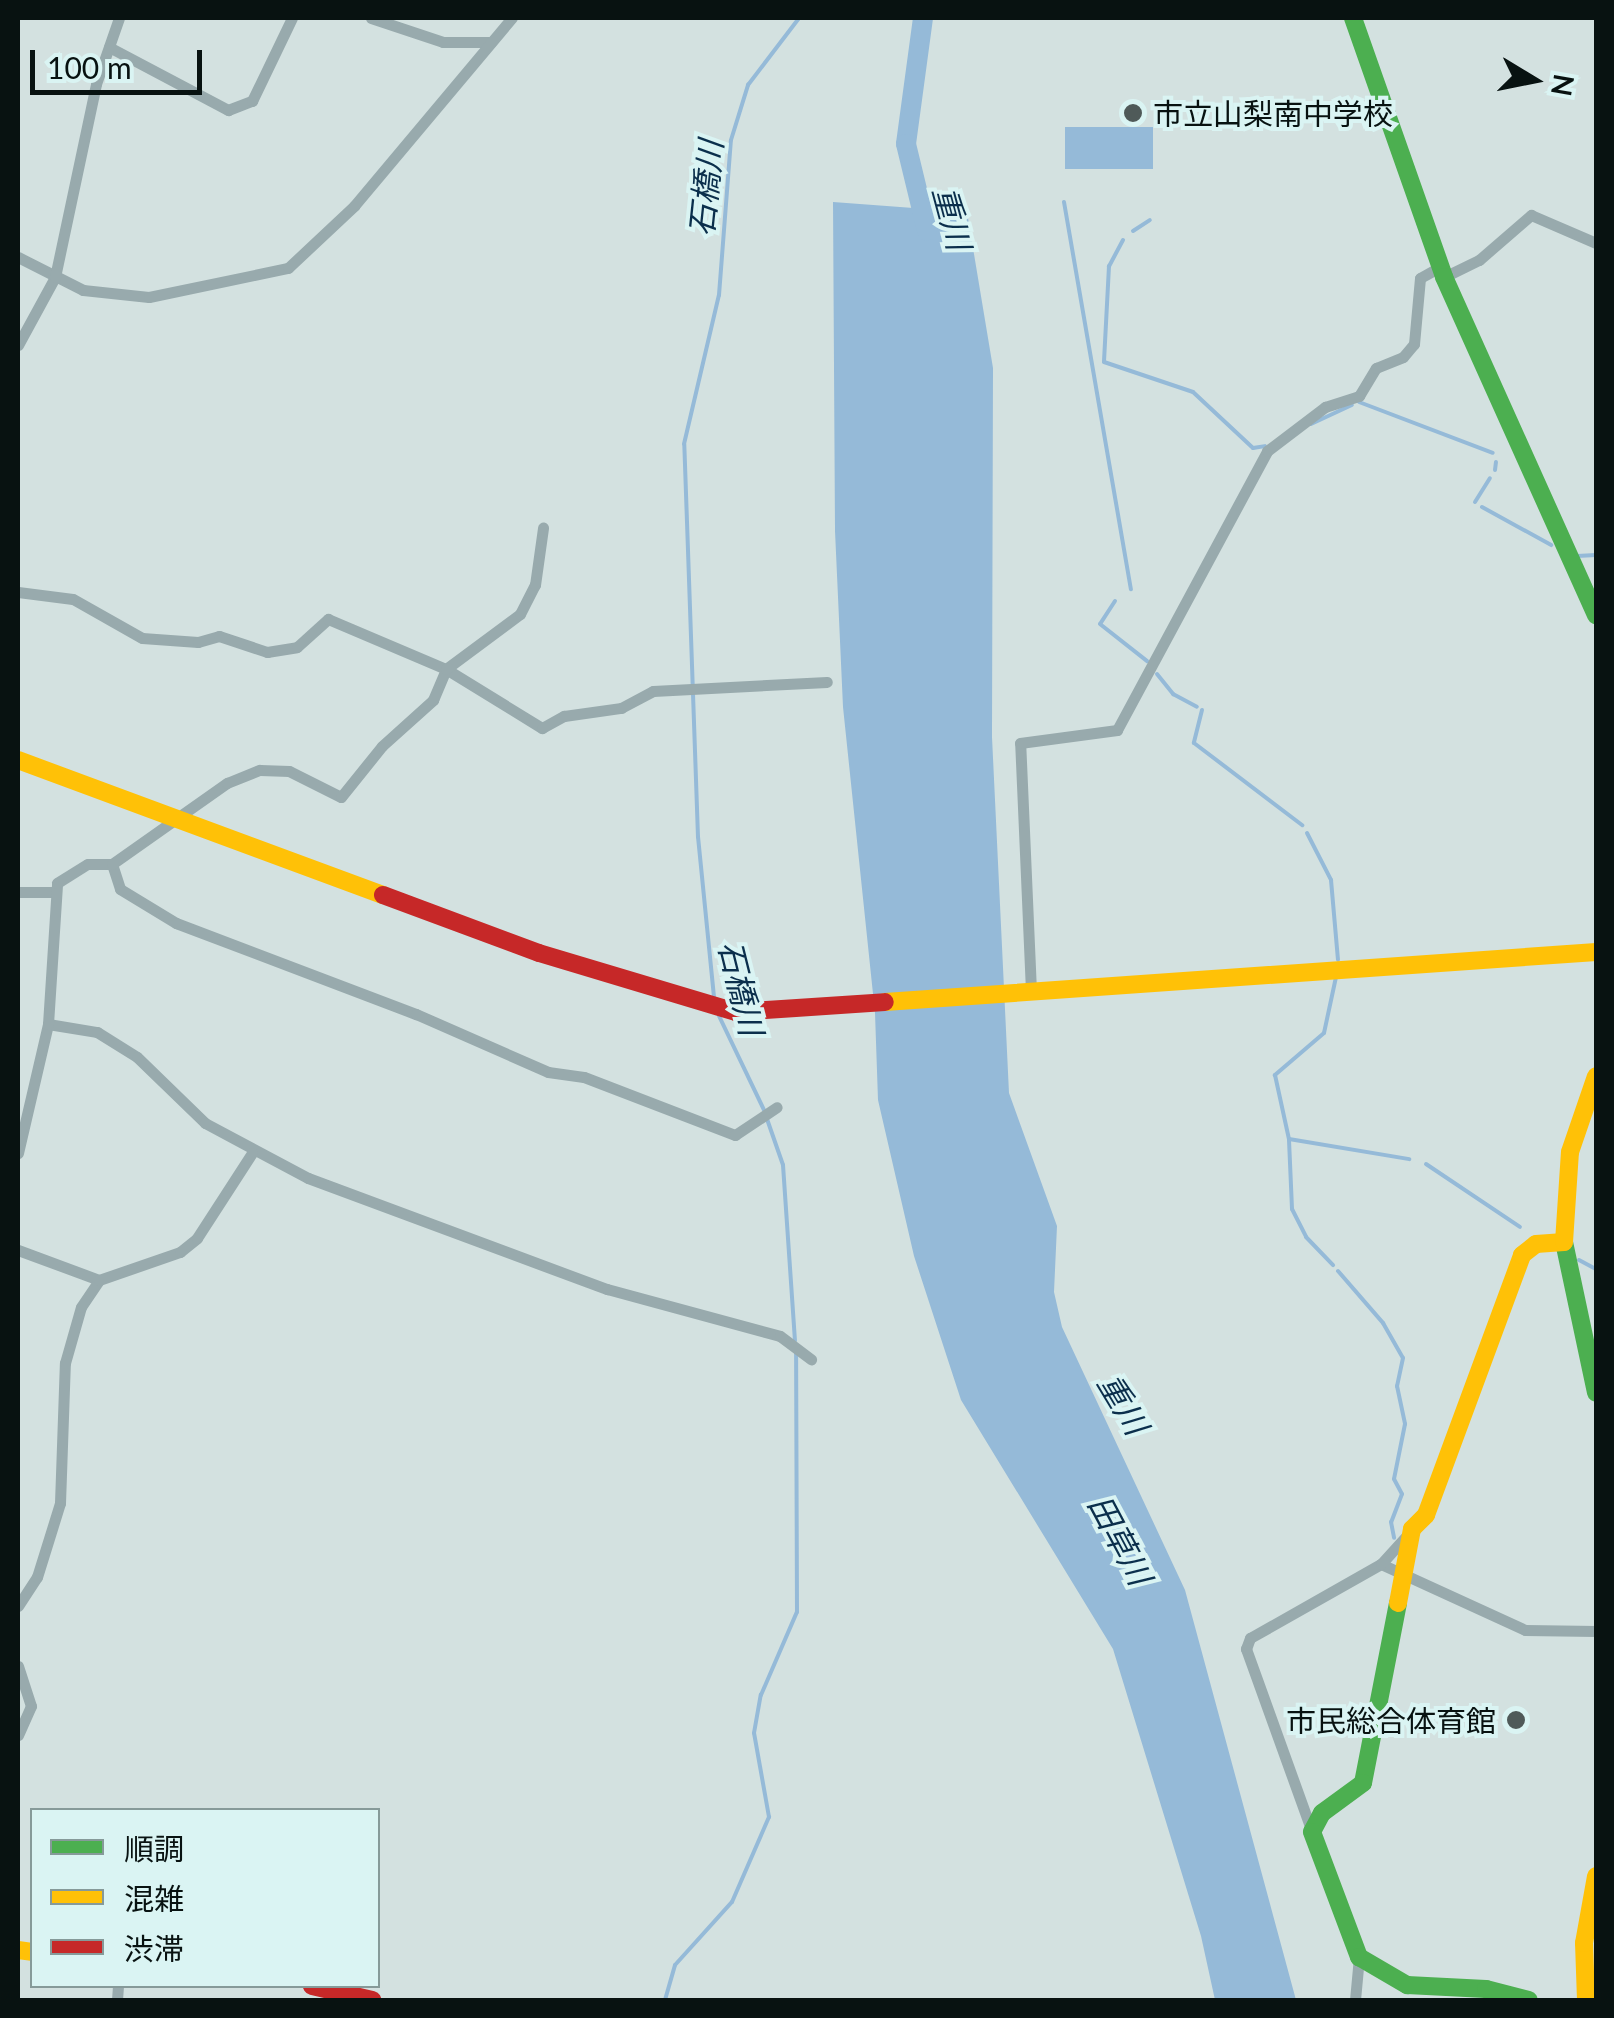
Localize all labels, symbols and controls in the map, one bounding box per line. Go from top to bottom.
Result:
scale bar [35,30,208,92]
north arrow [1484,30,1584,130]
text: 100 m [47,49,132,85]
text: N [1545,72,1582,99]
place label: 市立山梨南中学校 [1153,95,1393,131]
marker: 市立山梨南中学校 [1122,102,1144,124]
water label: 石橋川 [682,138,730,238]
water label: 重川 [925,182,979,254]
water label: 石橋川 [711,937,771,1039]
water label: 重川 [1090,1367,1156,1441]
water label: 田草川 [1081,1489,1159,1591]
place label: 市民総合体育館 [1286,1702,1496,1738]
marker: 市民総合体育館 [1505,1709,1527,1731]
legend [30,1808,380,1988]
text: 順調 [124,1830,184,1866]
text: 混雑 [124,1880,184,1916]
text: 渋滞 [124,1930,184,1966]

